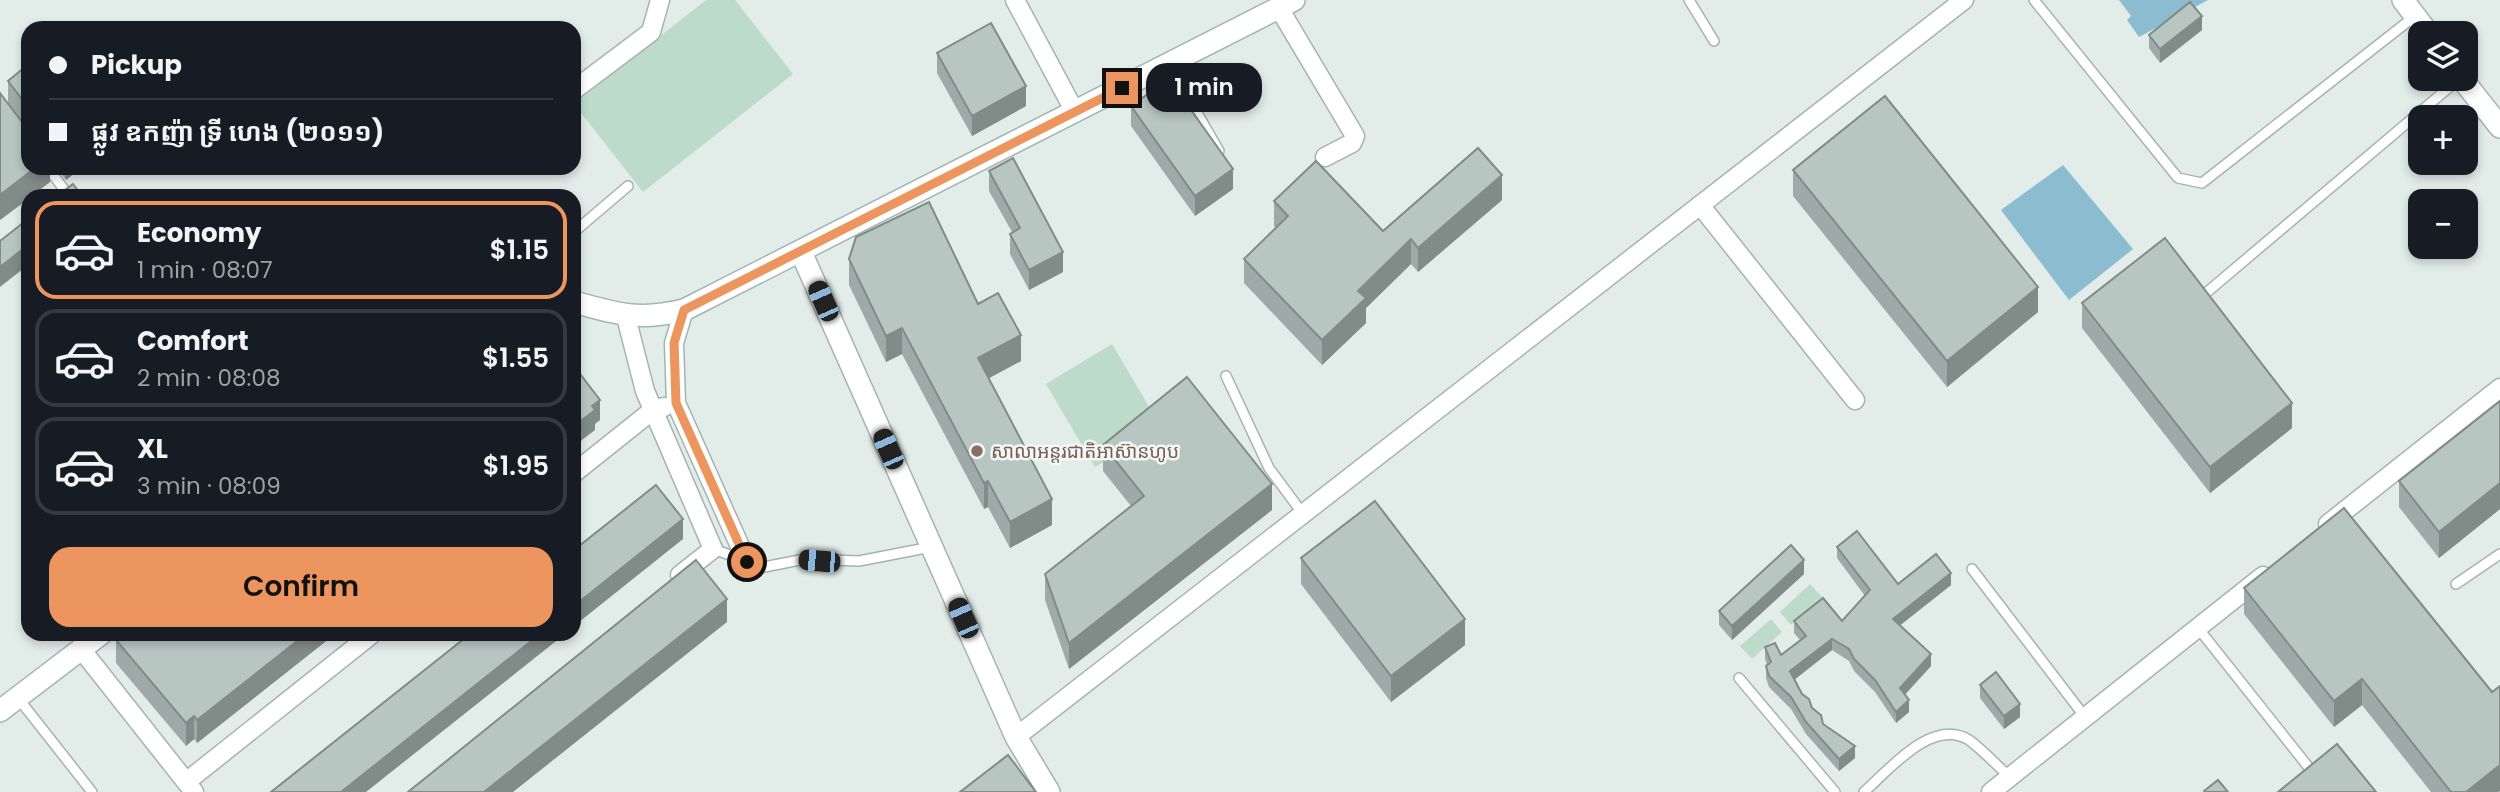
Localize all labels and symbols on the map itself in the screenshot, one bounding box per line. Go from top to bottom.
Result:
callout: 1 min [1146,64,1262,112]
route end [1106,72,1138,104]
car [805,278,842,324]
car [870,426,907,472]
place label: សាលាអន្ដរជាតិអាស៊ានហូប [991,438,1179,465]
marker: សាលាអន្ដរជាតិអាស៊ានហូប [969,443,985,459]
route start [731,546,763,578]
car [798,549,841,573]
car [945,595,982,641]

